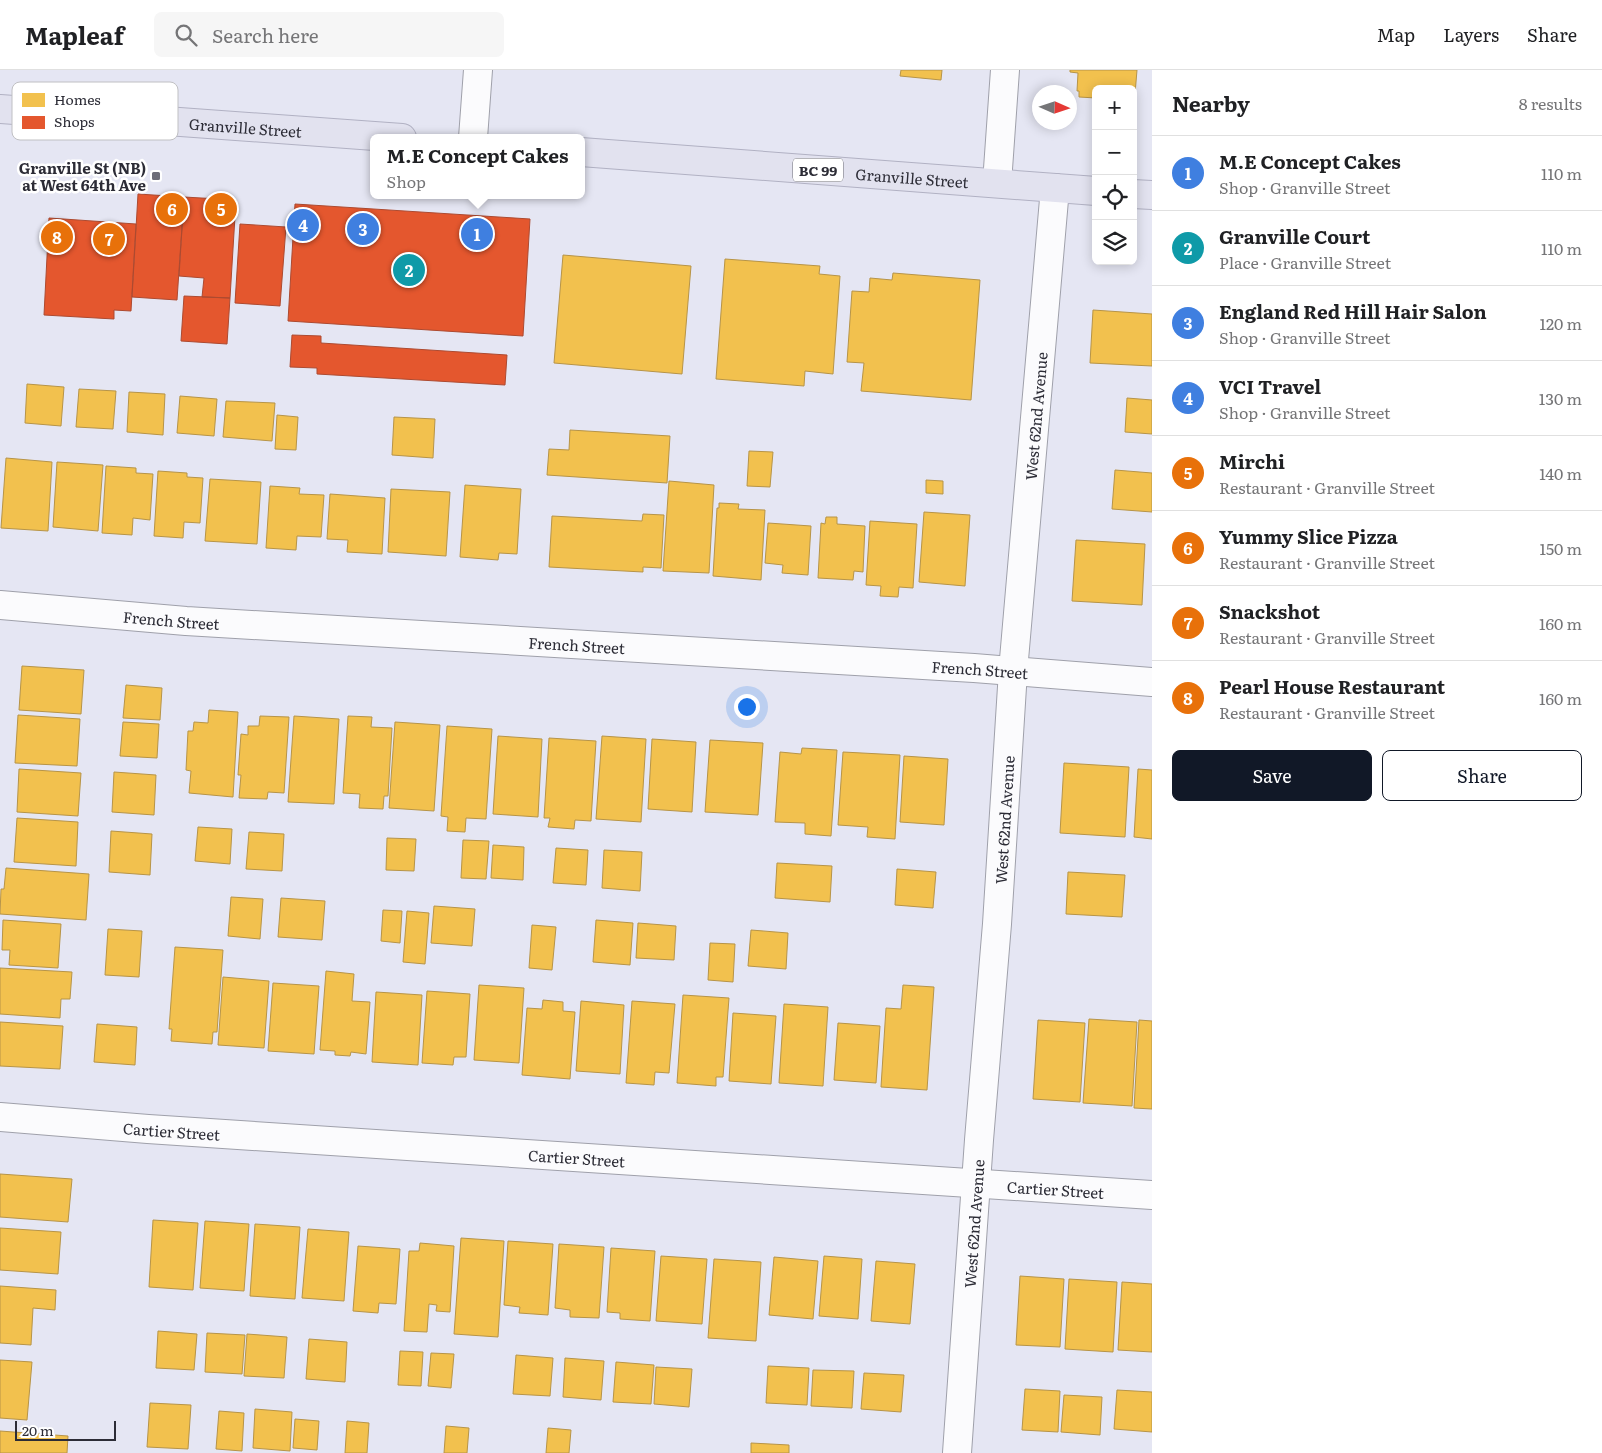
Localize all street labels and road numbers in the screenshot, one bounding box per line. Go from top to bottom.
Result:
street label: Granville Street [188,111,303,142]
road number: BC 99 [793,158,843,182]
street label: Granville Street [855,161,969,193]
street label: West 62nd Avenue [1018,351,1052,481]
street label: French Street [122,604,220,634]
street label: French Street [528,630,626,659]
street label: French Street [931,654,1029,684]
street label: West 62nd Avenue [988,755,1019,885]
street label: Cartier Street [122,1116,221,1145]
street label: Cartier Street [527,1143,626,1172]
street label: West 62nd Avenue [957,1158,989,1289]
street label: Cartier Street [1006,1174,1105,1203]

